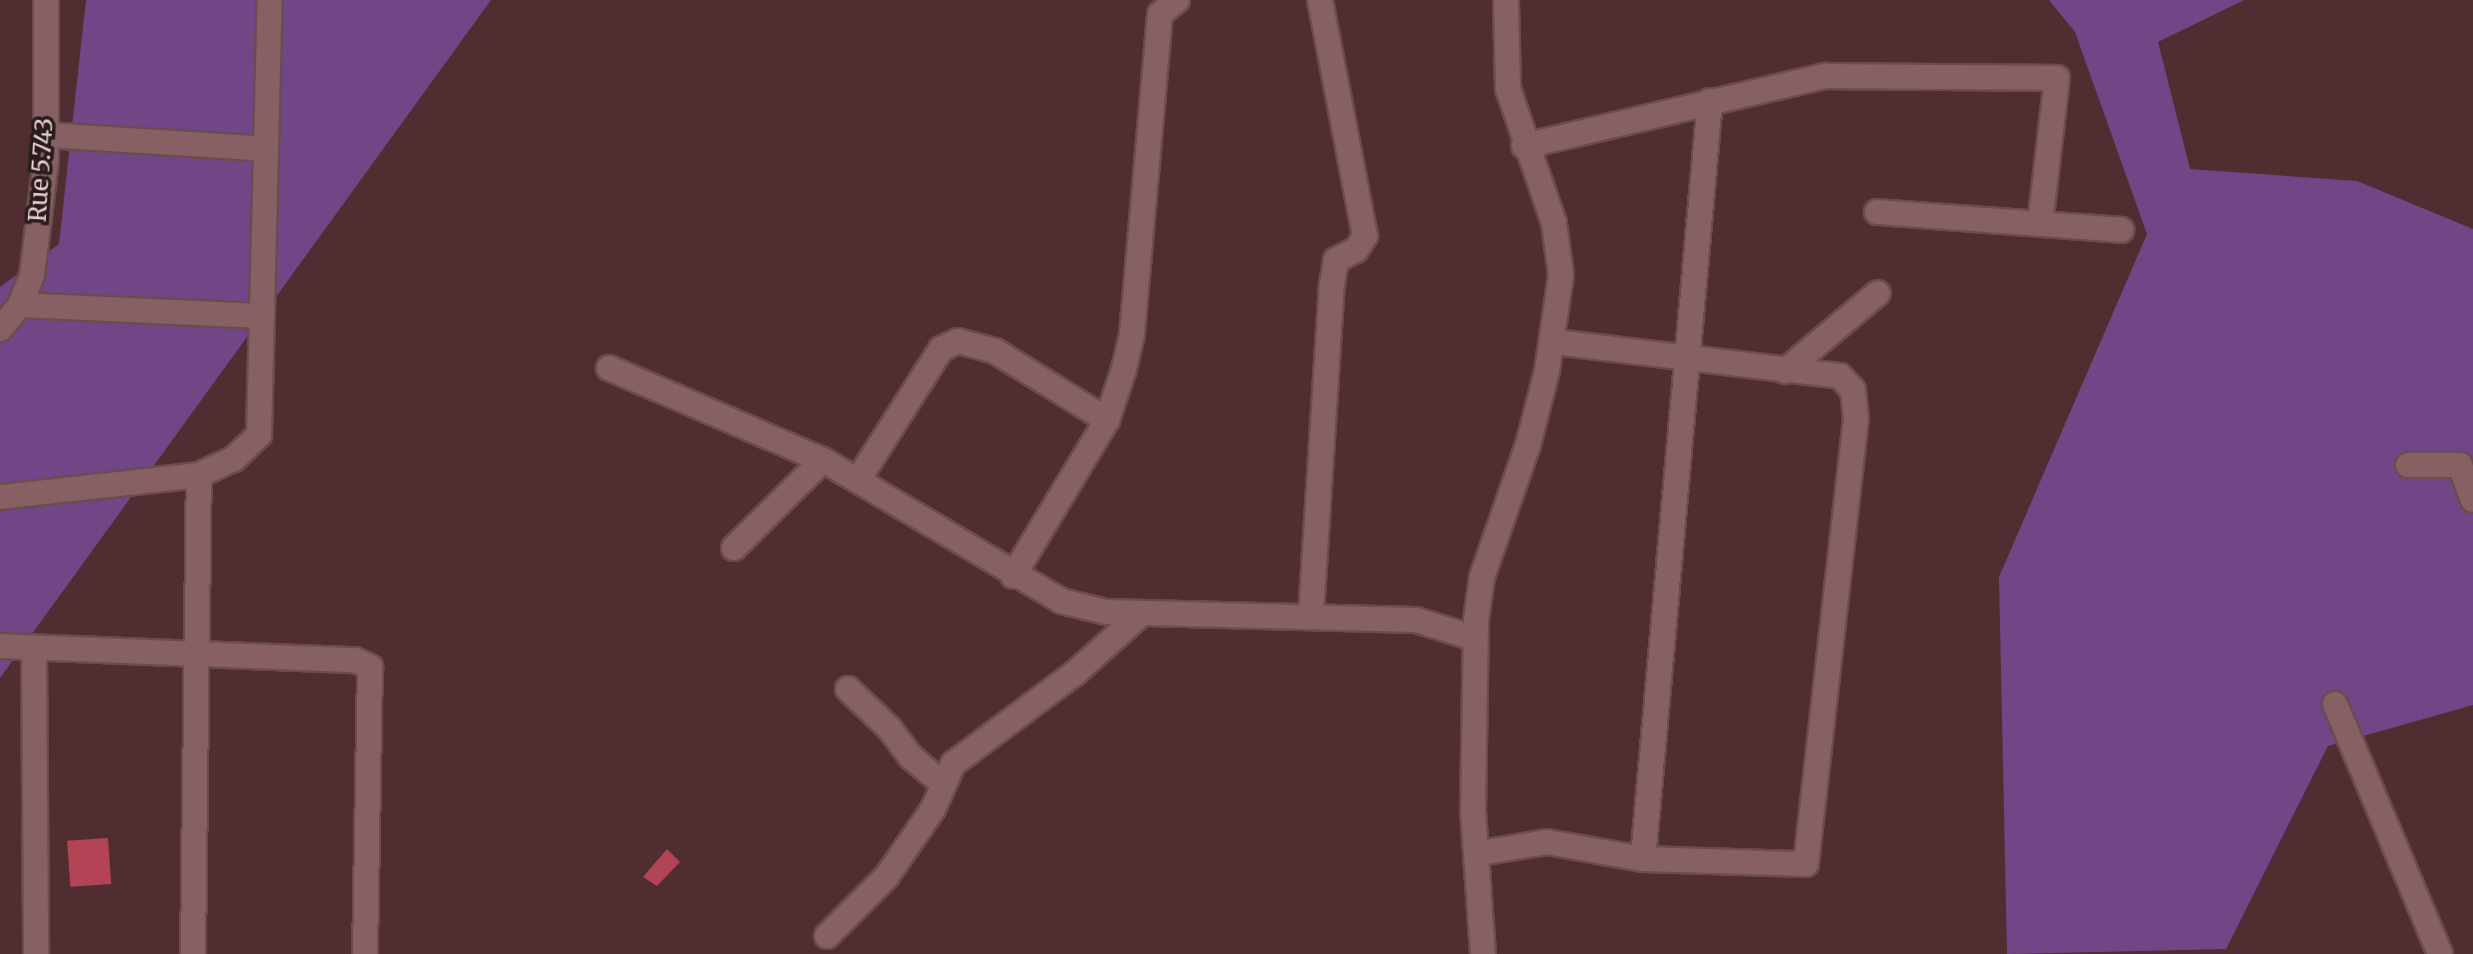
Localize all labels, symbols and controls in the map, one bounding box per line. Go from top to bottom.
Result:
street label: Rue 5.743 [23,117,59,223]

